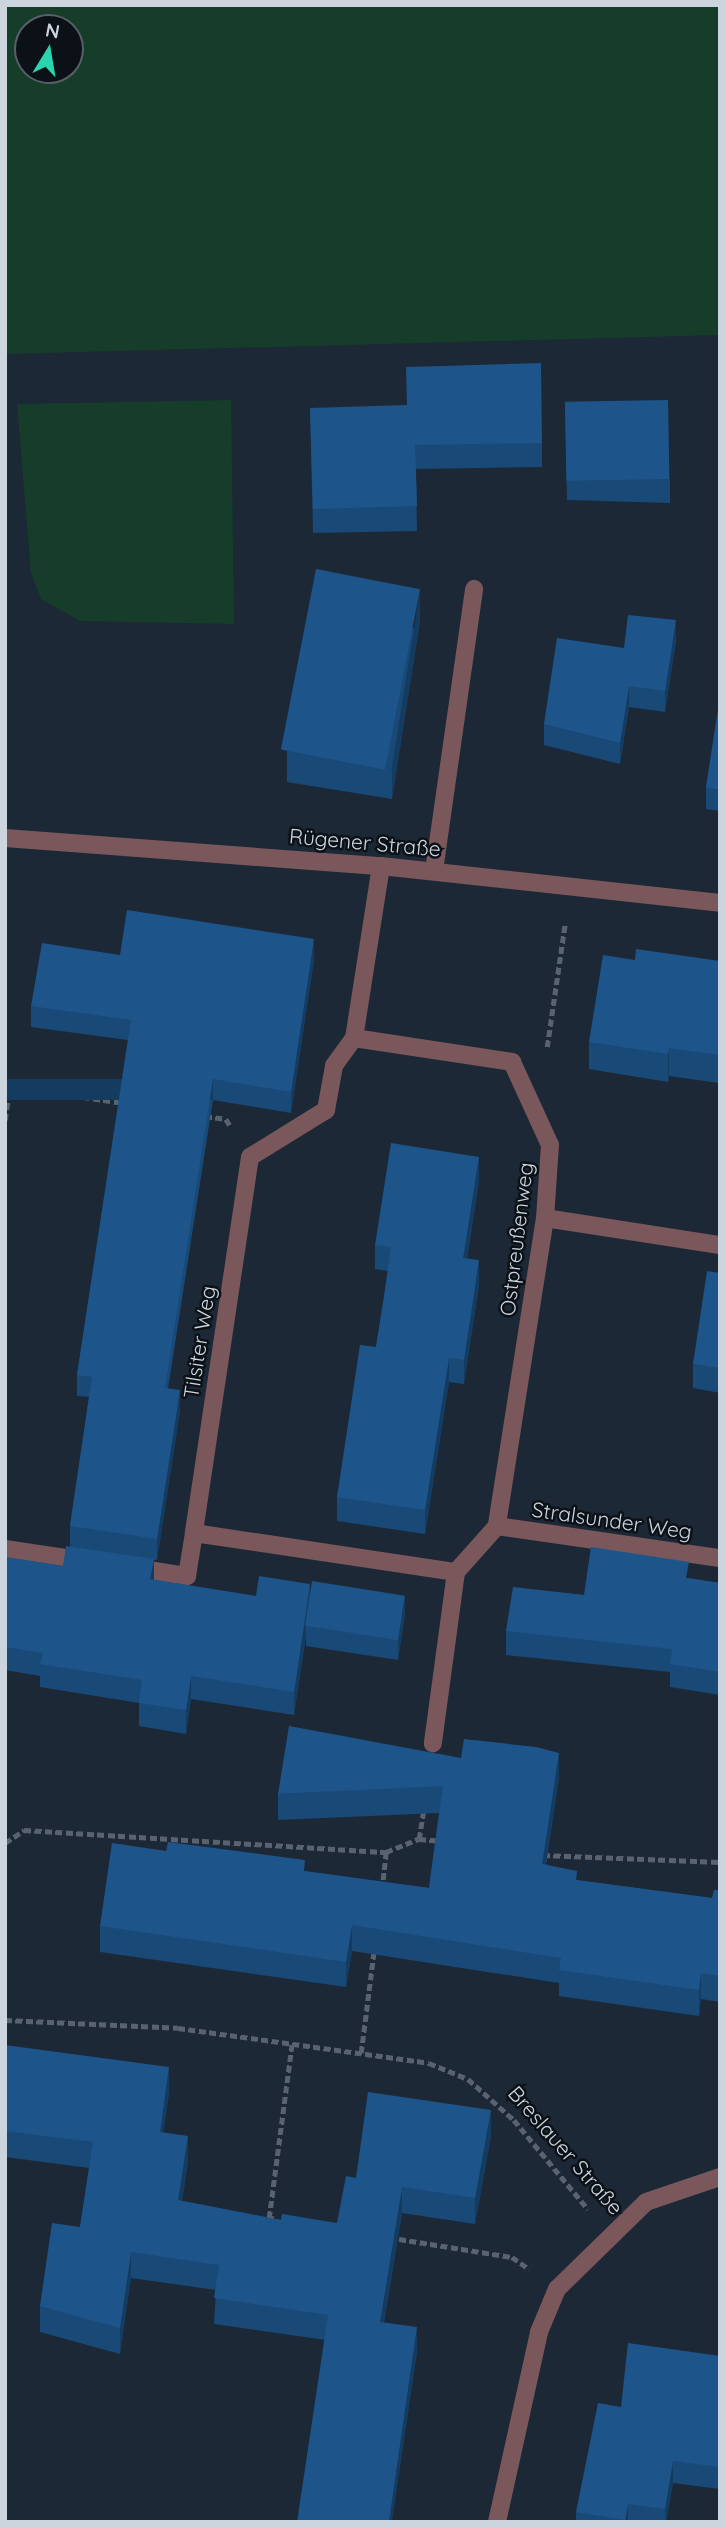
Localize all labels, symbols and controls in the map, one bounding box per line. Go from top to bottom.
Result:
north arrow [14,14,84,84]
text: N [43,17,62,43]
street label: Rügener Straße [288,823,442,861]
street label: Ostpreußenweg [494,1161,538,1317]
street label: Tilsiter Weg [178,1284,220,1400]
street label: Stralsunder Weg [530,1496,694,1544]
street label: Breslauer Straße [503,2081,629,2219]

